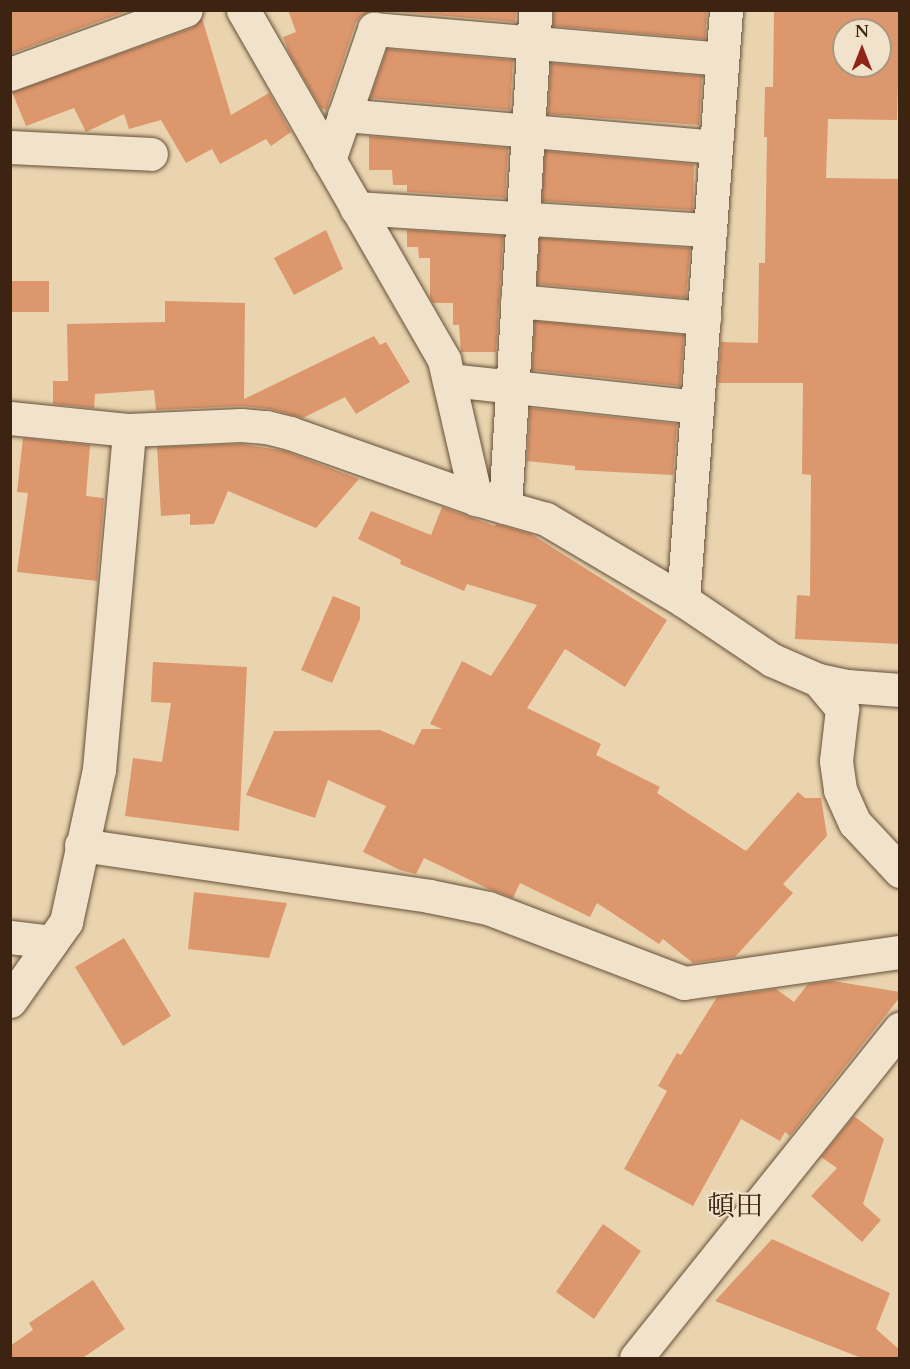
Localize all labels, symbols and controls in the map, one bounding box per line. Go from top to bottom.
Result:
north arrow [832,18,892,78]
text: N [855,21,869,43]
district label: 頓田 [707,1189,763,1223]

